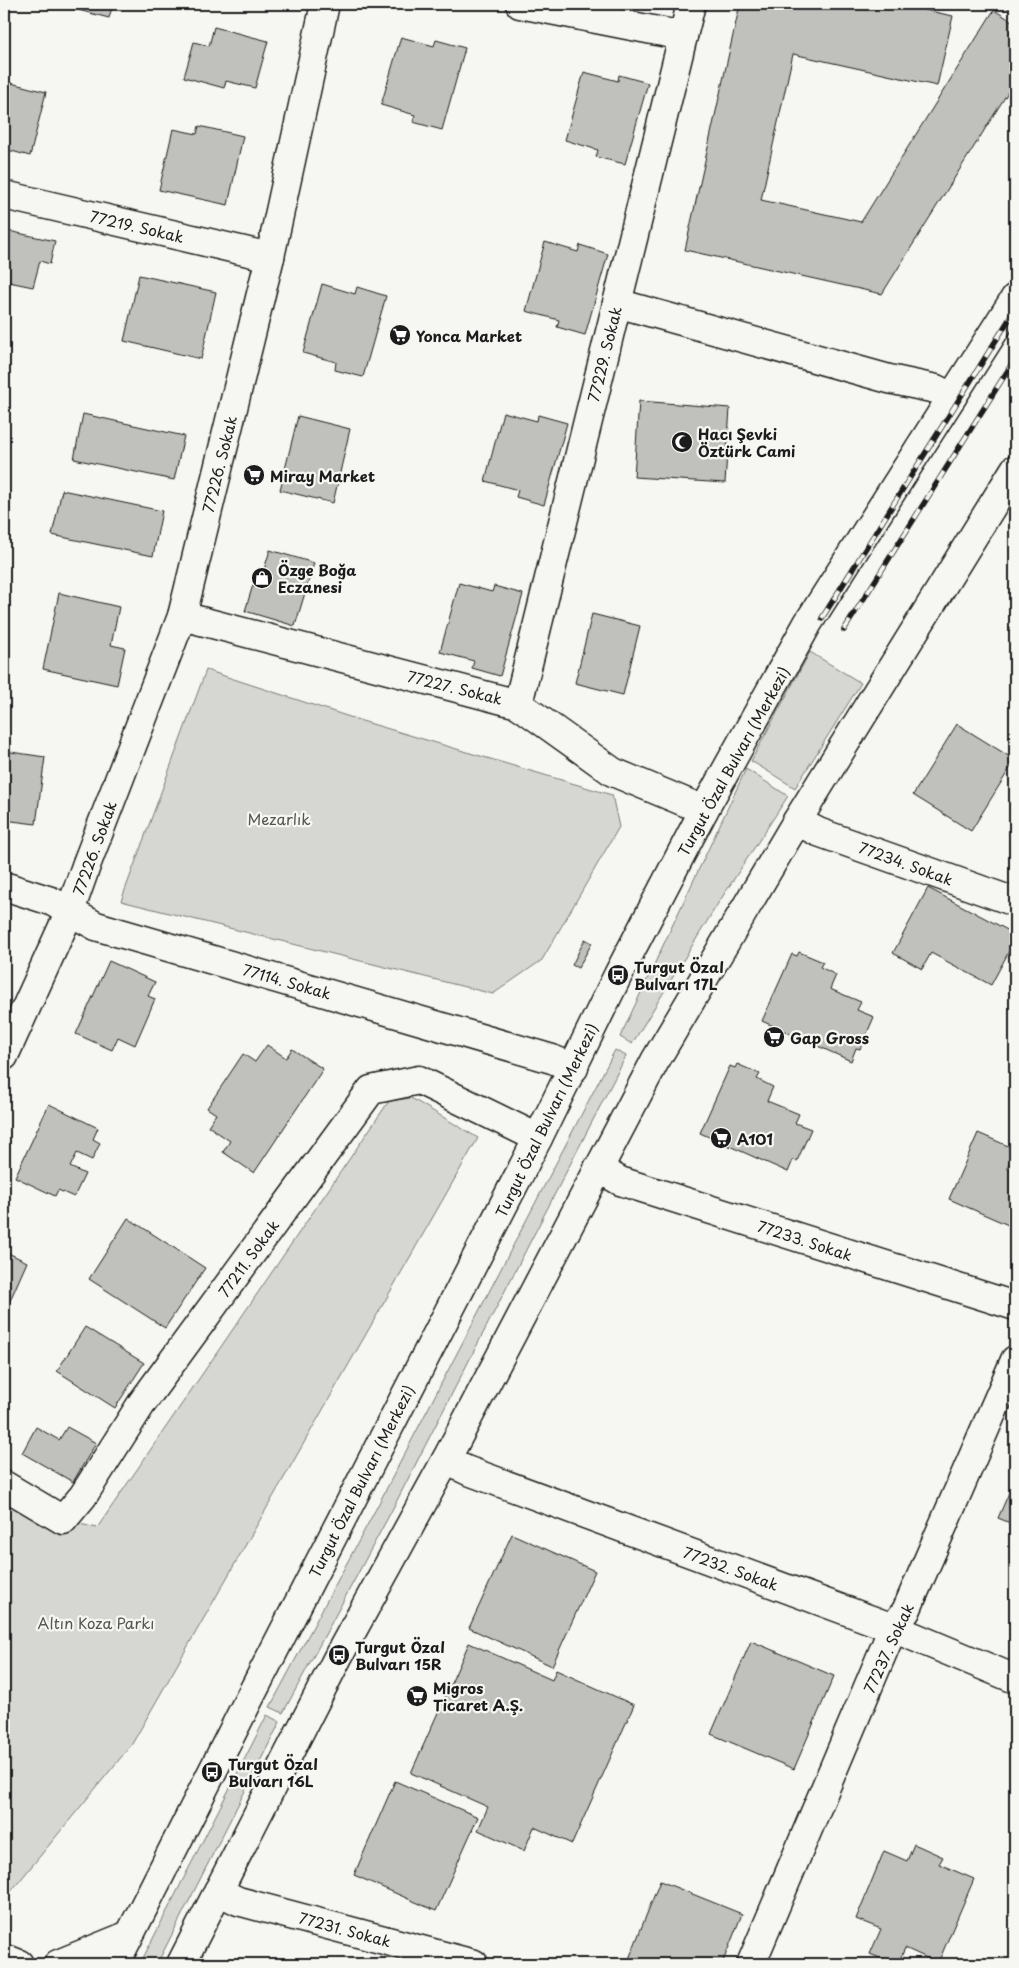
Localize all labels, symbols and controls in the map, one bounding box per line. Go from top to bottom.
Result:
street label: 77219. Sokak [88,204,186,248]
street label: 77229. Sokak [581,303,627,404]
supermarket icon: Yonca Market [388,323,412,347]
place label: Yonca Market [416,324,522,347]
street label: 77226. Sokak [196,413,242,515]
place label: Hacı Şevki Öztürk Cami [698,422,795,462]
mosque icon: Hacı Şevki Öztürk Cami [670,430,694,454]
supermarket icon: Miray Market [242,463,266,487]
place label: Miray Market [270,464,375,487]
place label: Özge Boğa Eczanesi [278,558,356,598]
shop icon: Özge Boğa Eczanesi [250,566,274,590]
street label: Turgut Özal Bulvarı (Merkezi) [671,662,795,860]
street label: 77227. Sokak [405,664,505,710]
street label: 77226. Sokak [66,797,122,899]
park label: Mezarlık [247,807,311,830]
street label: 77234. Sokak [856,835,957,891]
place label: Turgut Özal Bulvarı 17L [634,955,724,995]
street label: 77114. Sokak [240,957,334,1005]
bus stop icon: Turgut Özal Bulvarı 17L [606,963,630,987]
street label: Turgut Özal Bulvarı (Merkezi) [489,1019,603,1221]
supermarket icon: Gap Gross [762,1025,786,1049]
place label: Gap Gross [790,1026,869,1049]
supermarket icon: A101 [709,1126,733,1150]
place label: A101 [737,1127,773,1150]
street label: 77211. Sokak [212,1214,284,1301]
street label: 77233. Sokak [755,1214,856,1266]
street label: Turgut Özal Bulvarı (Merkezi) [302,1381,420,1581]
street label: 77232. Sokak [680,1540,782,1596]
street label: 77237. Sokak [857,1599,919,1697]
park label: Altın Koza Parkı [38,1611,155,1634]
place label: Turgut Özal Bulvarı 15R [355,1635,445,1675]
bus stop icon: Turgut Özal Bulvarı 15R [327,1643,351,1667]
place label: Migros Ticaret A.Ş. [433,1676,523,1716]
supermarket icon: Migros Ticaret A.Ş. [405,1684,429,1708]
place label: Turgut Özal Bulvarı 16L [228,1752,318,1792]
bus stop icon: Turgut Özal Bulvarı 16L [200,1760,224,1784]
street label: 77231. Sokak [297,1906,394,1952]

